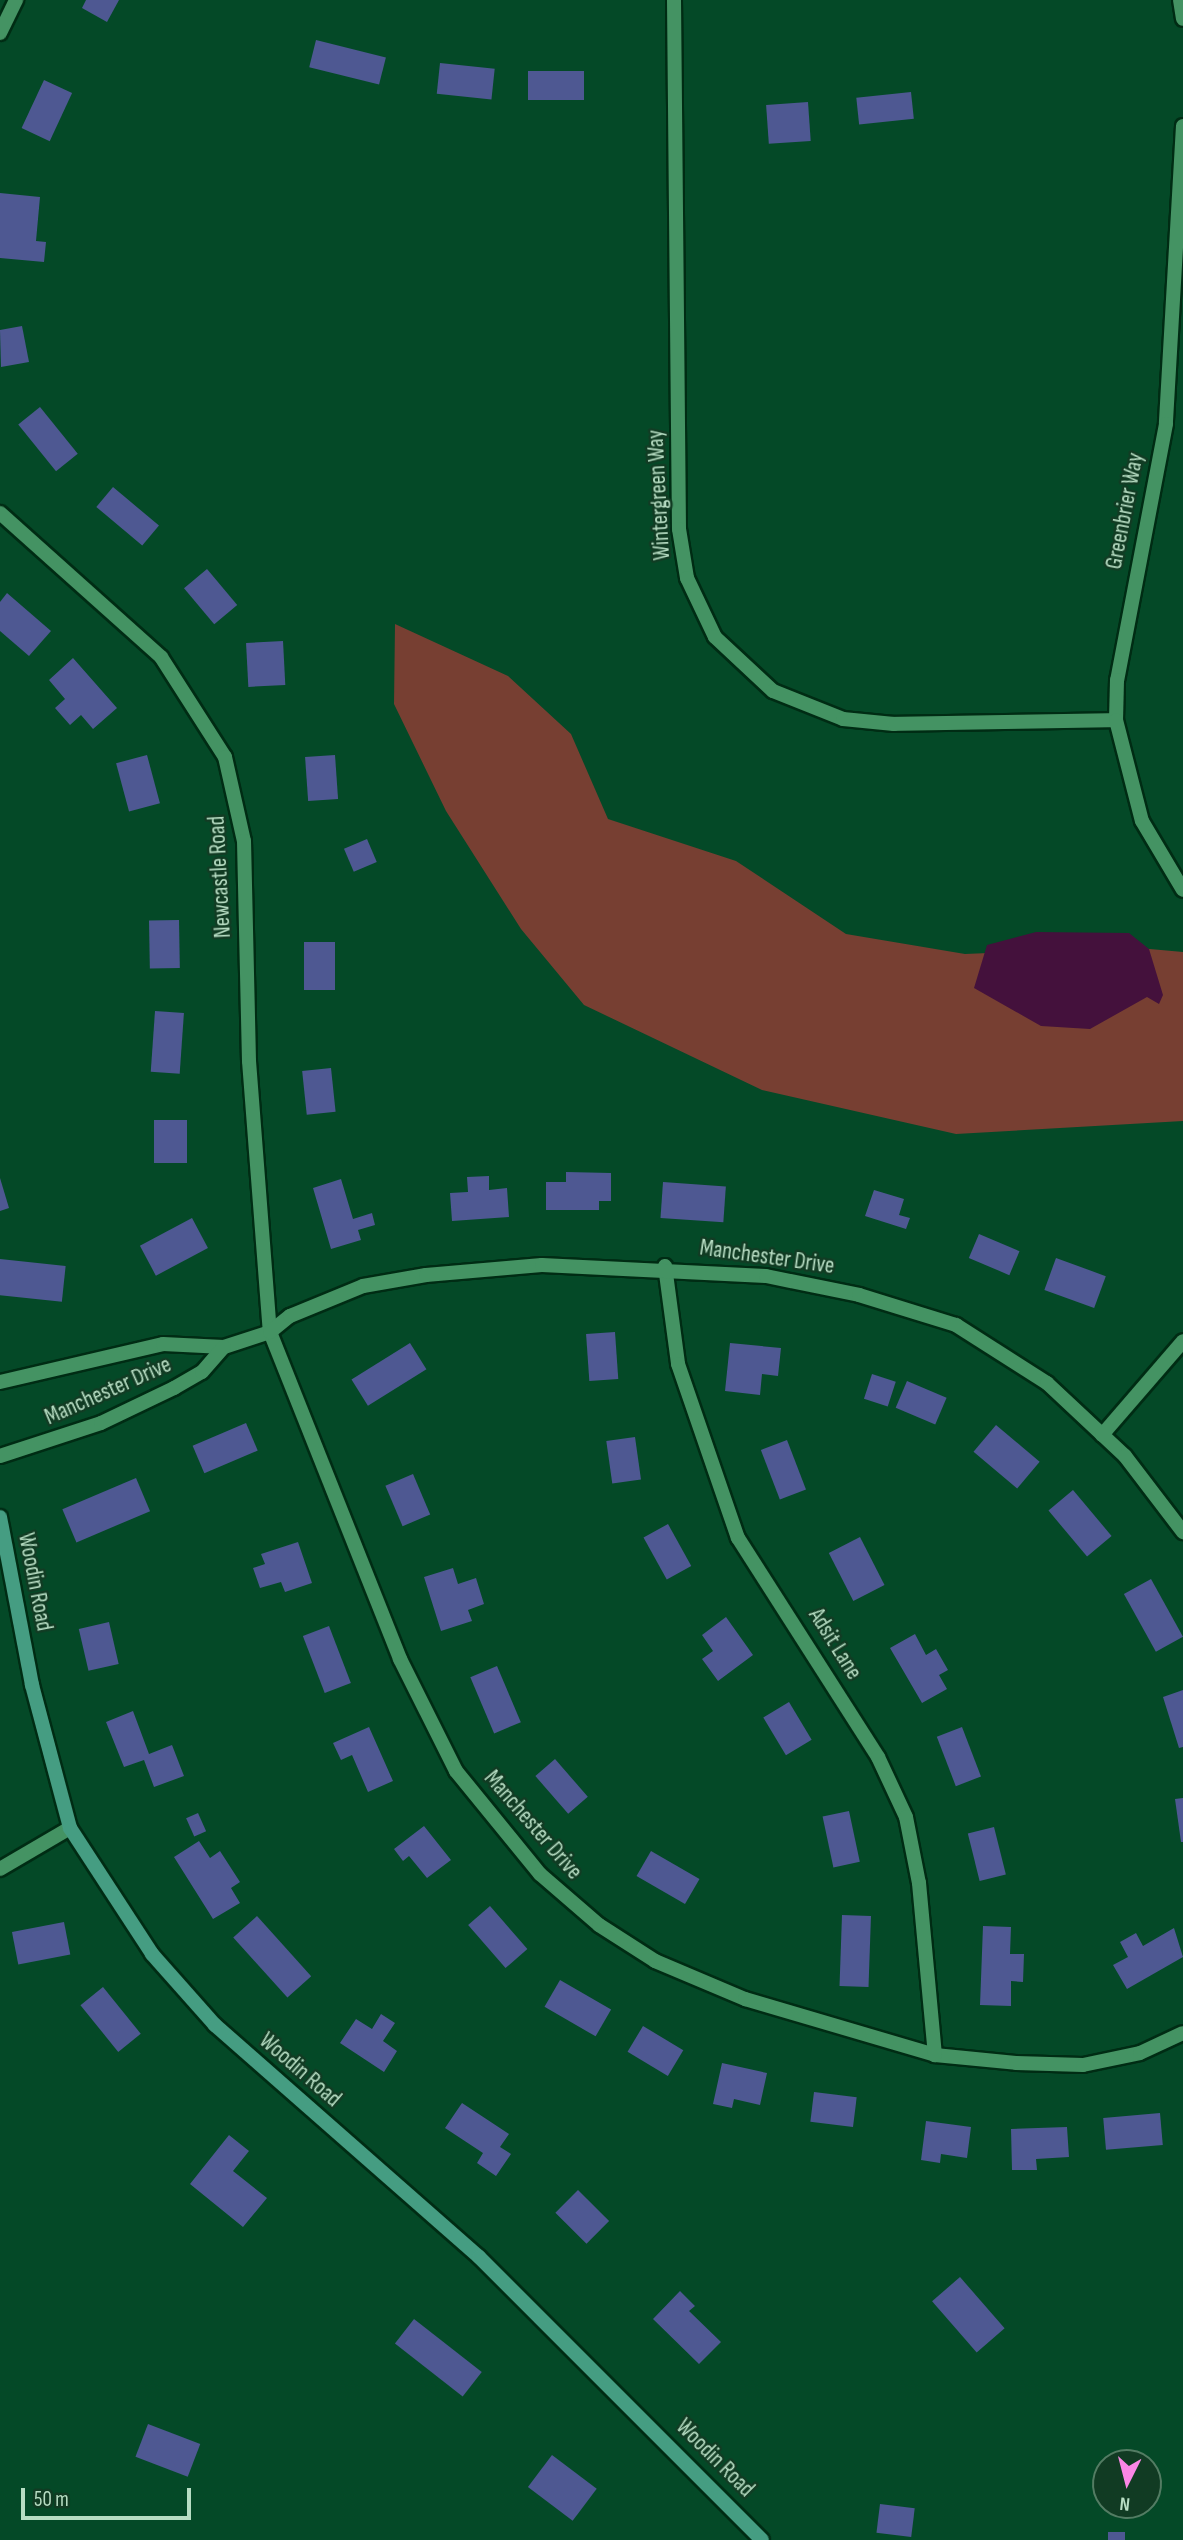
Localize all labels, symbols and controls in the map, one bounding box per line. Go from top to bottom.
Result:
street label: Wintergreen Way [642,429,676,561]
street label: Greenbrier Way [1100,450,1150,572]
street label: Newcastle Road [203,815,237,939]
street label: Manchester Drive [698,1234,836,1280]
street label: Manchester Drive [41,1351,175,1431]
street label: Woodin Road [12,1531,58,1633]
street label: Adsit Lane [802,1603,868,1685]
street label: Manchester Drive [478,1765,588,1885]
street label: Woodin Road [253,2027,347,2113]
street label: Woodin Road [670,2413,760,2503]
north arrow [1092,2449,1162,2519]
scale bar [24,2474,194,2518]
text: 50 m [34,2487,69,2512]
text: N [1119,2491,1131,2515]

